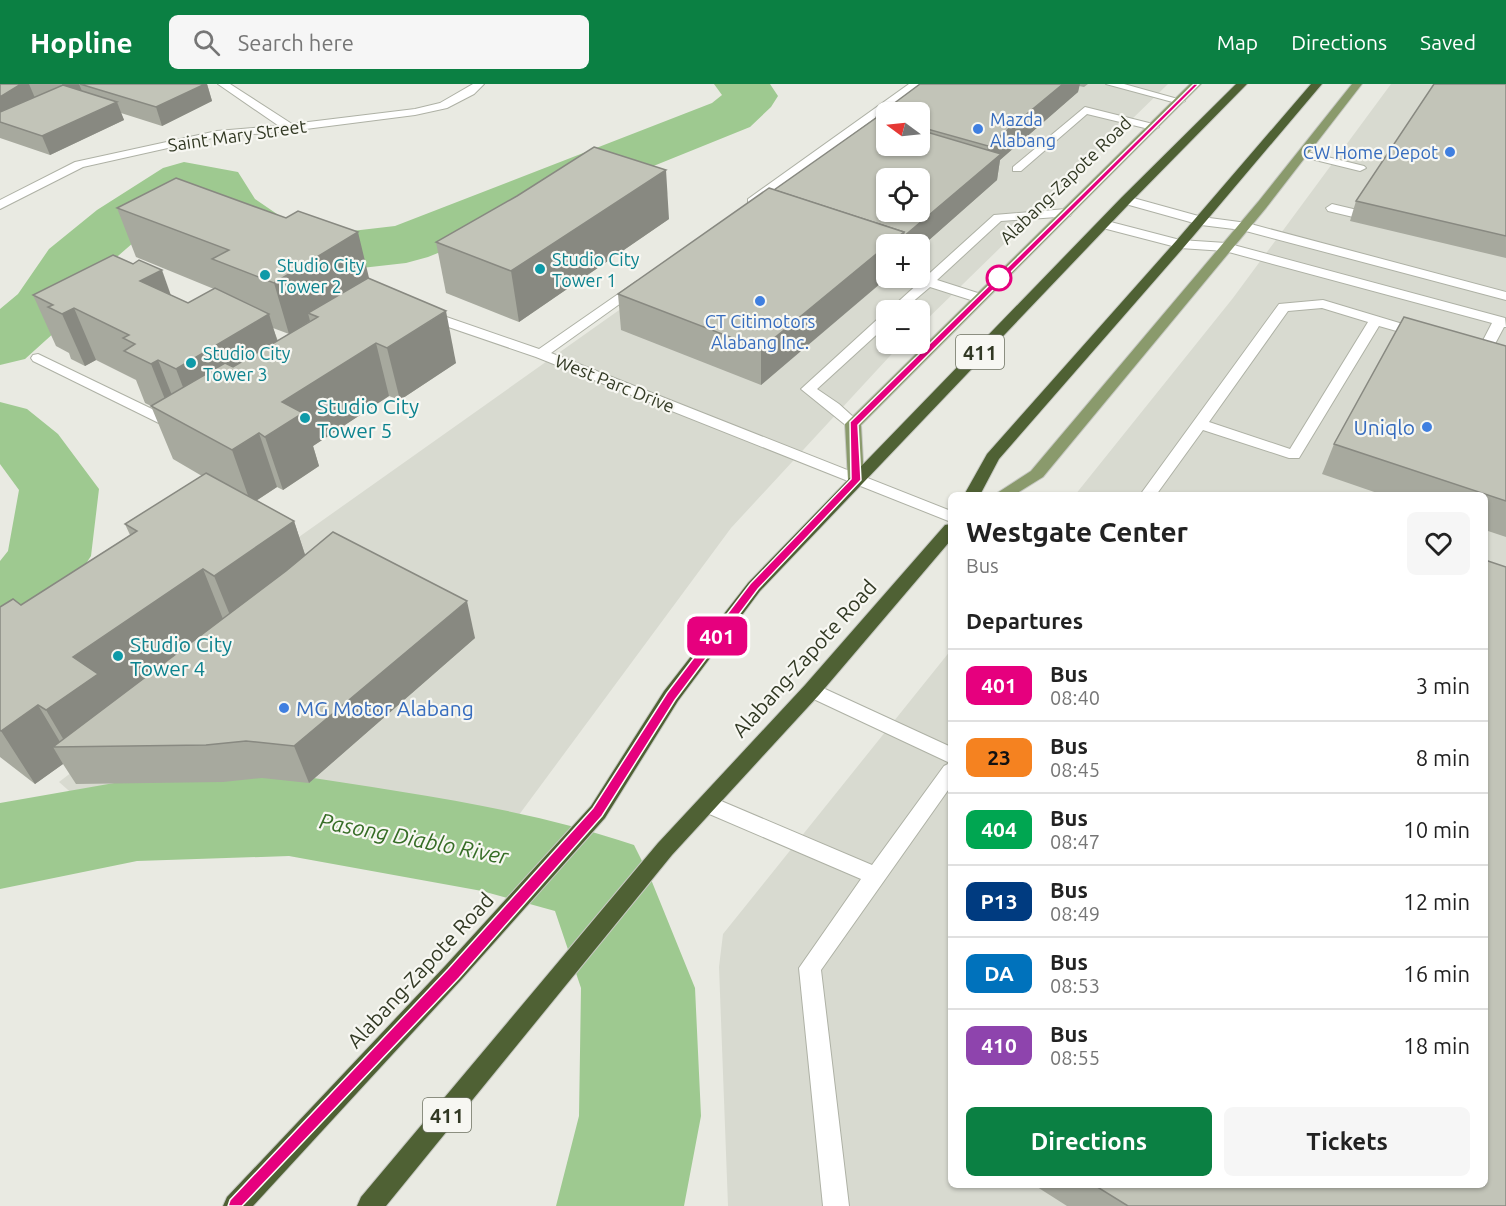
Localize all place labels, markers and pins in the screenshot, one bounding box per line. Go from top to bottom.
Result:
place label: Mazda Alabang [990,109,1056,150]
marker: Mazda Alabang [971,122,985,136]
place label: CW Home Depot [1303,142,1438,162]
marker: CW Home Depot [1443,145,1457,159]
place label: Studio City Tower 1 [552,249,640,290]
place label: Studio City Tower 2 [277,255,365,296]
marker: Studio City Tower 1 [533,262,547,276]
unlabelled marker [986,265,1012,291]
marker: Studio City Tower 2 [258,268,272,282]
marker: CT Citimotors Alabang Inc. [753,294,767,308]
place label: CT Citimotors Alabang Inc. [705,311,815,352]
place label: Studio City Tower 3 [203,343,291,384]
marker: Studio City Tower 3 [184,356,198,370]
place label: Studio City Tower 5 [317,394,419,442]
marker: Studio City Tower 5 [298,411,312,425]
place label: Uniqlo [1353,415,1415,439]
marker: Uniqlo [1420,420,1434,434]
place label: Studio City Tower 4 [130,632,232,680]
marker: Studio City Tower 4 [111,649,125,663]
place label: MG Motor Alabang [296,696,474,720]
marker: MG Motor Alabang [277,701,291,715]

